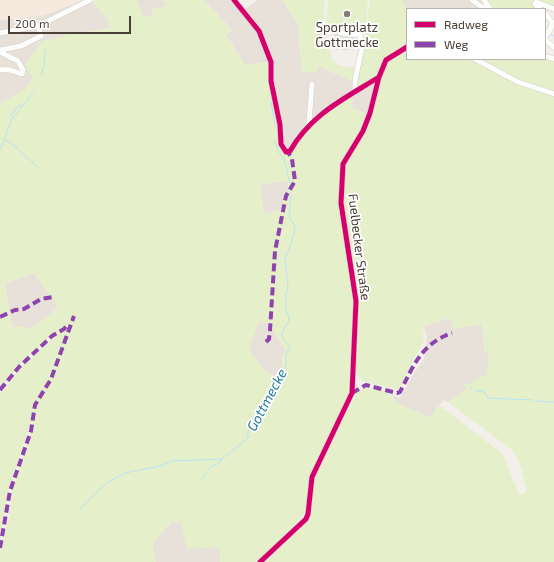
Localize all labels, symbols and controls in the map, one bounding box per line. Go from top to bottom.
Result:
scale bar [10,8,133,34]
legend [406,8,546,60]
marker: Sportplatz Gottmecke [342,9,352,19]
text: 200 m [15,16,49,30]
text: Radweg [444,17,488,31]
place label: Sportplatz Gottmecke [315,20,379,51]
text: Weg [444,37,468,51]
street label: Fuelbecker Straße [345,193,373,301]
water label: Gottmecke [244,366,290,434]

